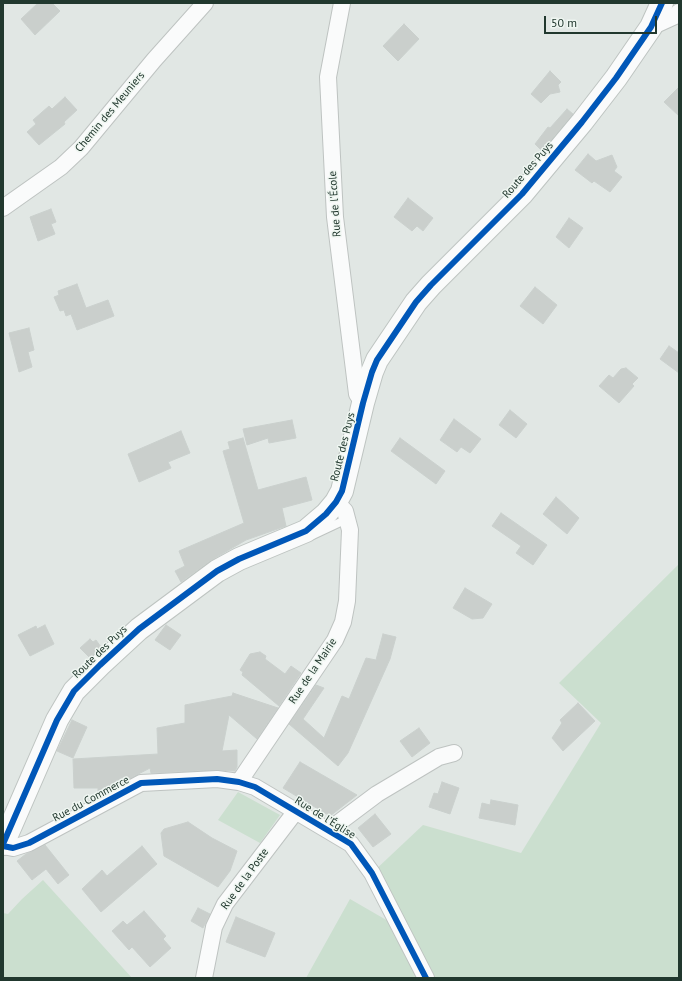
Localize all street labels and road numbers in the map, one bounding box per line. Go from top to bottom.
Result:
street label: Chemin des Meuniers [73,69,147,155]
street label: Route des Puys [500,139,556,201]
street label: Rue de l'École [326,170,344,238]
street label: Route des Puys [328,411,358,483]
street label: Route des Puys [70,623,130,681]
street label: Rue de la Mairie [286,636,340,706]
street label: Rue du Commerce [50,773,132,825]
street label: Rue de l'Église [292,794,358,842]
street label: Rue de la Poste [218,846,272,912]

